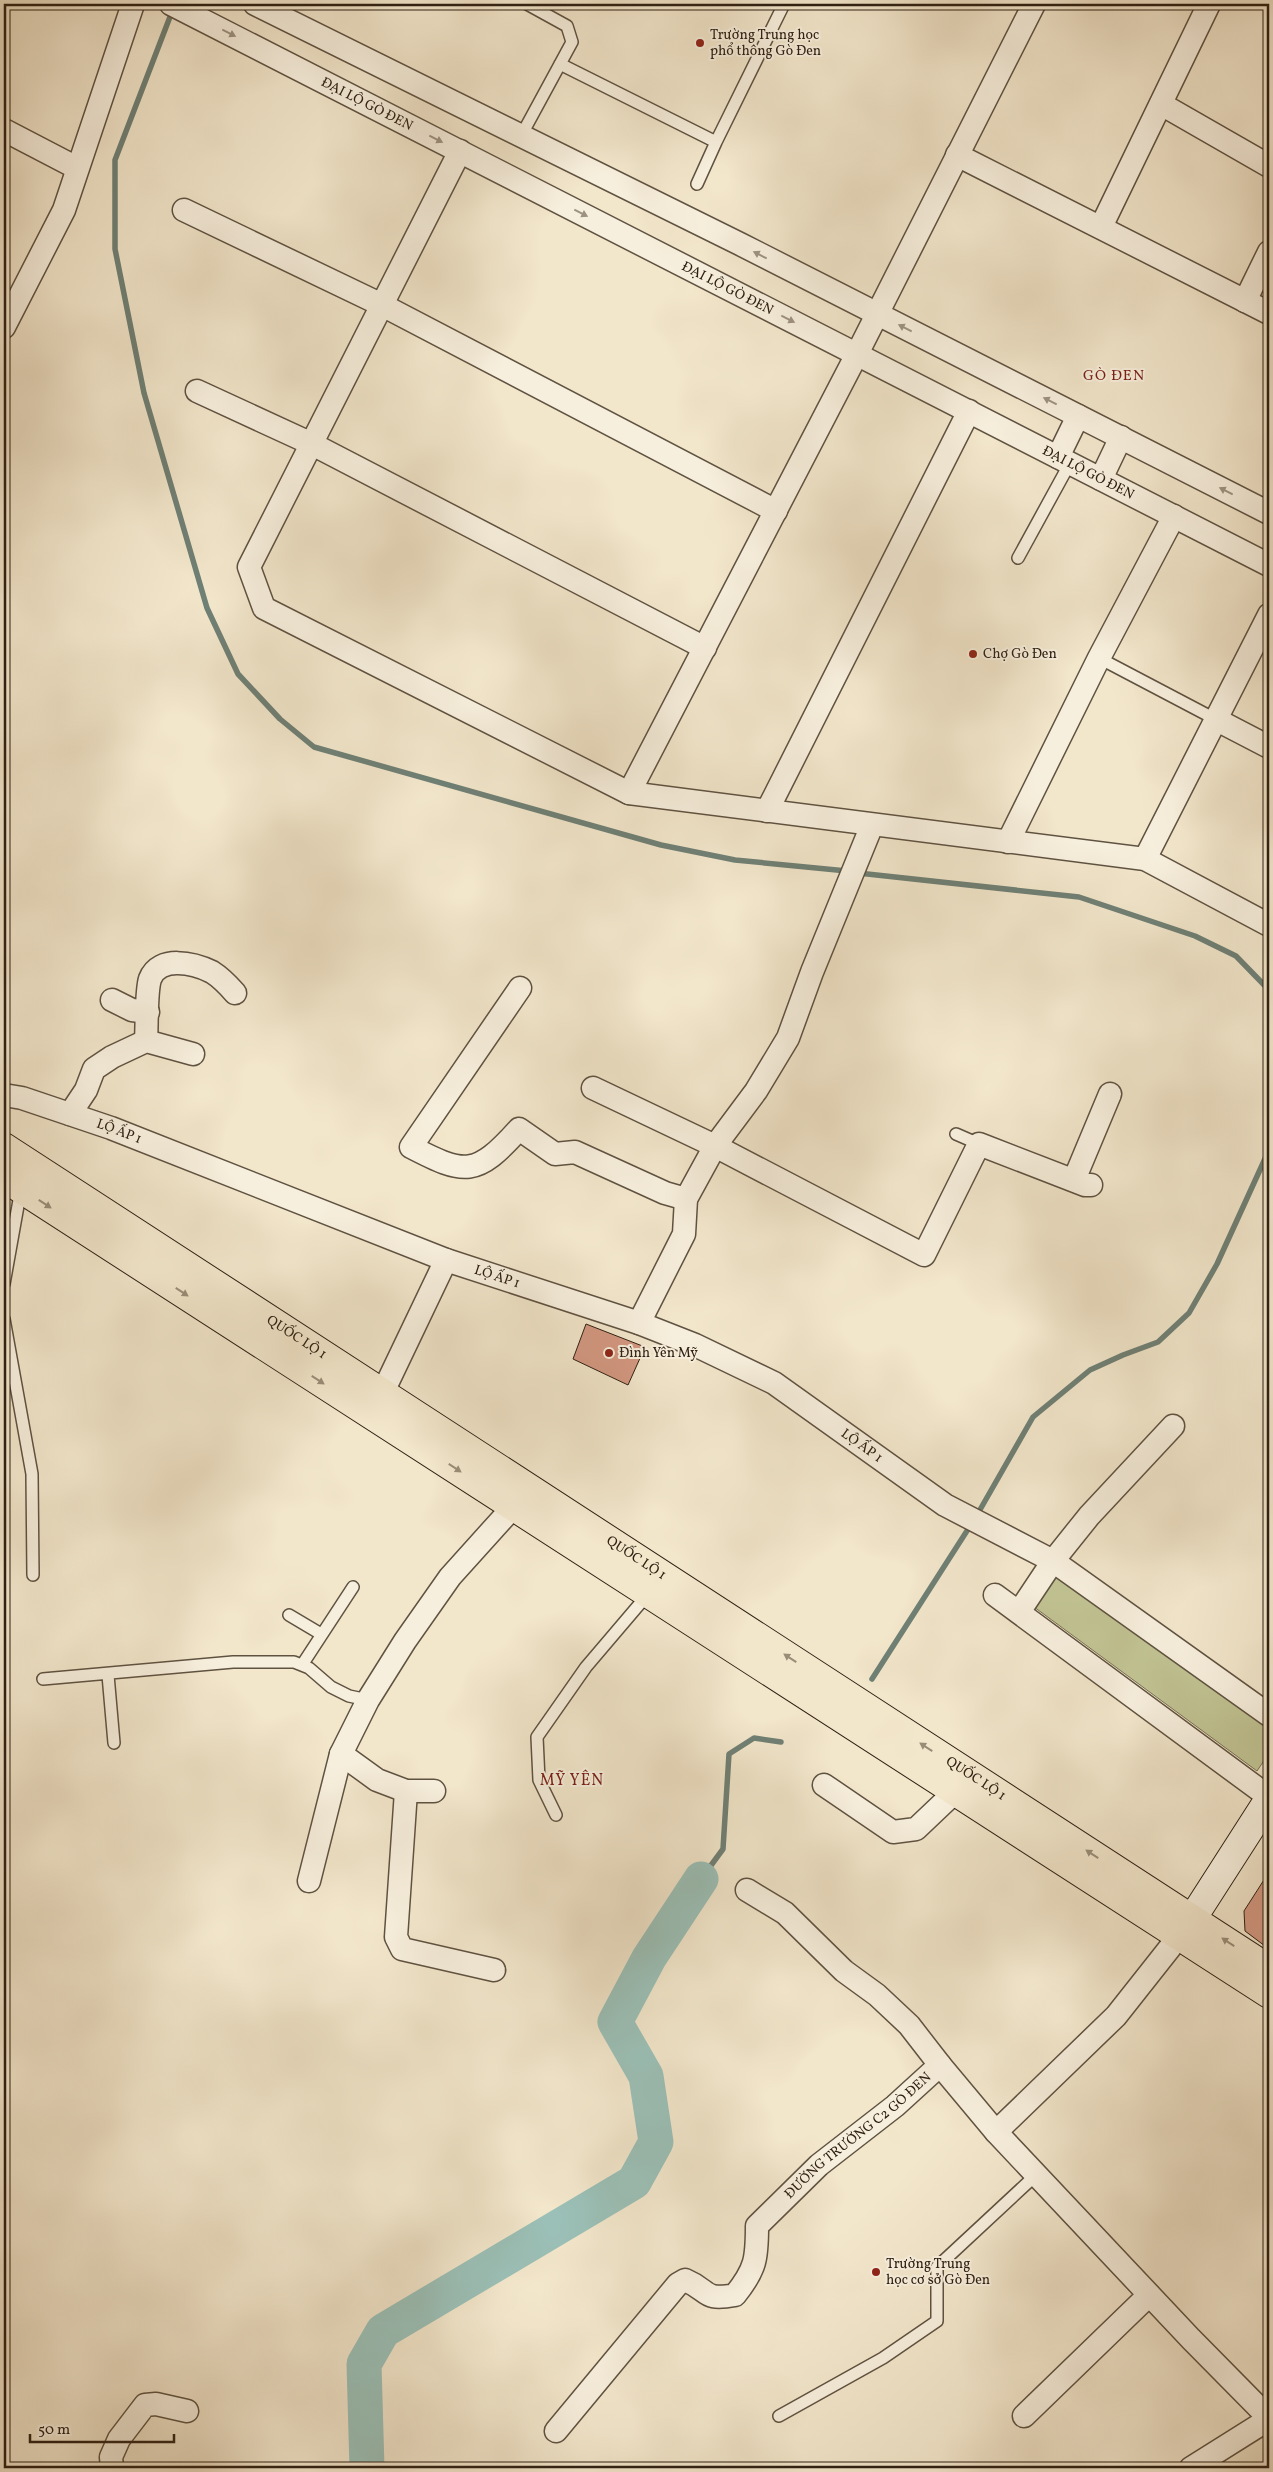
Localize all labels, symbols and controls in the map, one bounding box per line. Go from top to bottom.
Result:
place label: Trường Trung học phổ thông Gò Đen [710,26,821,61]
one-way arrow [222,29,236,37]
marker: Trường Trung học phổ thông Gò Đen [694,37,706,49]
street label: ĐẠI LỘ GÒ ĐEN [318,73,416,135]
one-way arrow [429,135,443,143]
one-way arrow [574,209,588,217]
one-way arrow [753,250,767,258]
street label: ĐẠI LỘ GÒ ĐEN [678,257,777,320]
one-way arrow [781,315,795,323]
one-way arrow [898,324,912,332]
district label: GÒ ĐEN [1083,366,1145,387]
one-way arrow [1043,397,1057,405]
street label: ĐẠI LỘ GÒ ĐEN [1039,441,1137,504]
one-way arrow [1219,487,1233,495]
place label: Chợ Gò Đen [983,645,1057,664]
marker: Chợ Gò Đen [967,648,979,660]
street label: LỘ ẤP 1 [94,1114,145,1149]
one-way arrow [38,1200,51,1209]
street label: LỘ ẤP 1 [472,1260,522,1293]
one-way arrow [175,1287,188,1297]
street label: QUỐC LỘ 1 [263,1311,330,1364]
place label: Đình Yên Mỹ [619,1344,698,1363]
marker: Đình Yên Mỹ [603,1347,615,1359]
one-way arrow [312,1375,325,1385]
street label: LỘ ẤP 1 [837,1424,887,1467]
one-way arrow [448,1463,461,1473]
street label: QUỐC LỘ 1 [602,1531,670,1584]
one-way arrow [783,1653,797,1663]
one-way arrow [920,1742,933,1751]
street label: QUỐC LỘ 1 [942,1752,1010,1805]
district label: MỸ YÊN [540,1769,604,1792]
one-way arrow [1086,1849,1099,1859]
one-way arrow [1222,1938,1235,1947]
street label: ĐƯỜNG TRƯỜNG C2 GÒ ĐEN [780,2068,935,2203]
place label: Trường Trung học cơ sở Gò Đen [886,2255,990,2290]
marker: Trường Trung học cơ sở Gò Đen [870,2266,882,2278]
scale bar [30,2412,174,2444]
text: 50 m [38,2420,70,2441]

